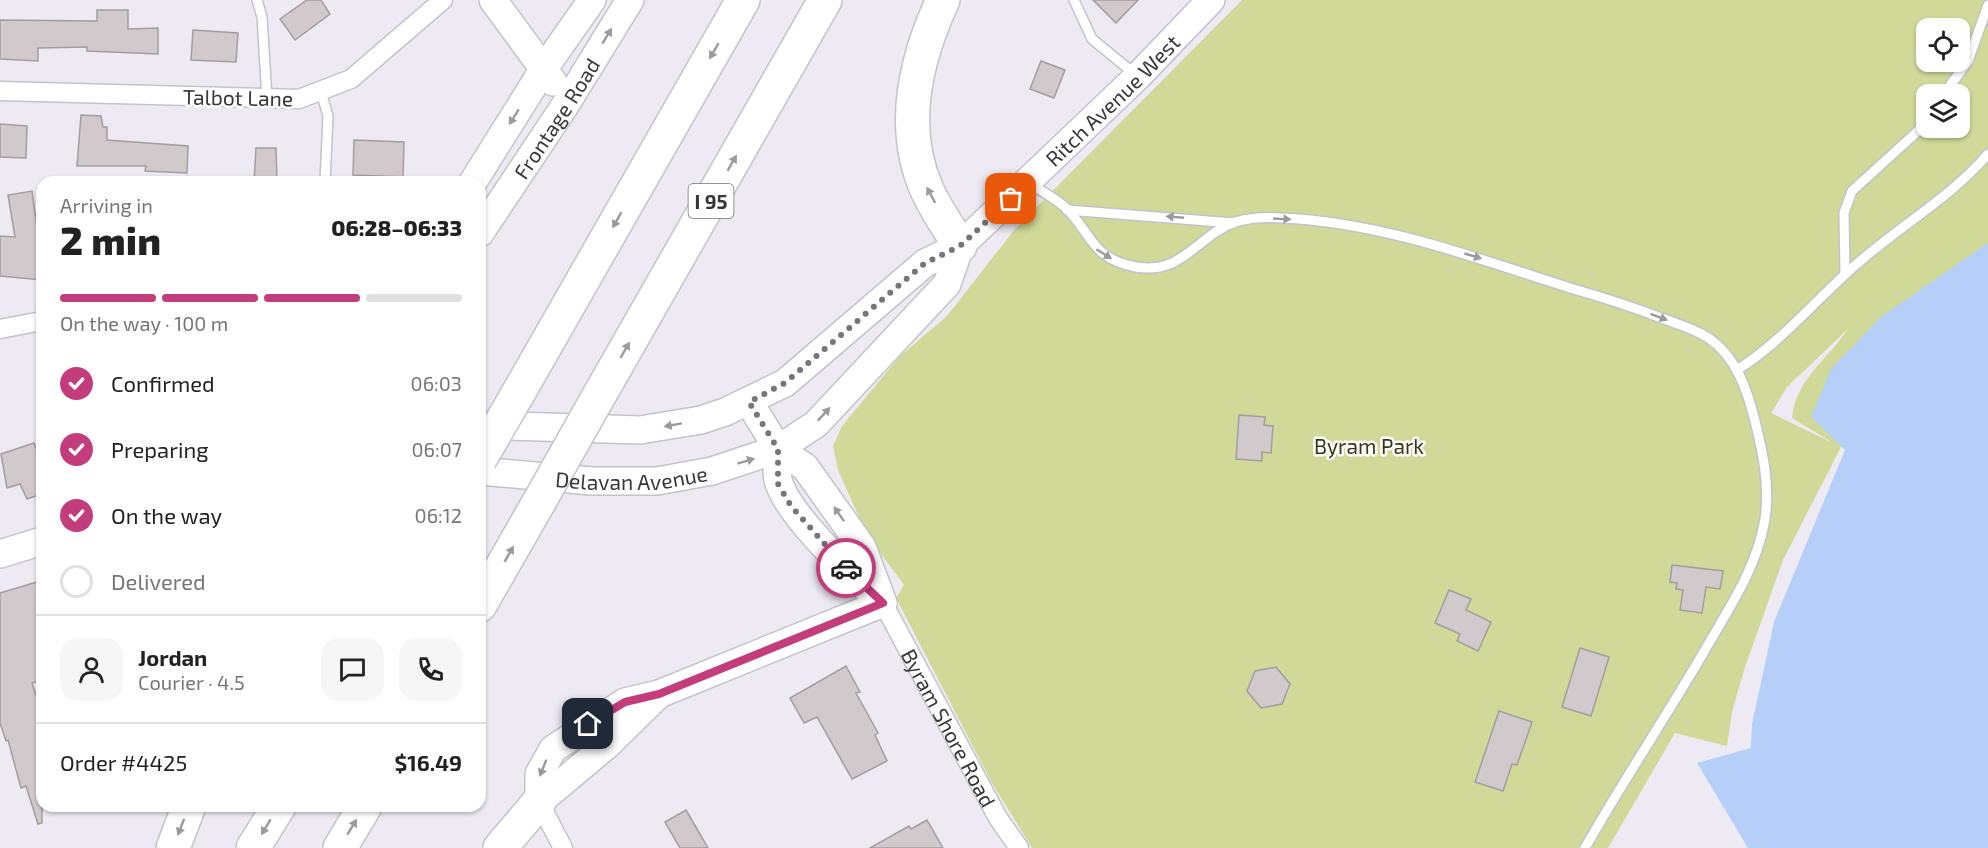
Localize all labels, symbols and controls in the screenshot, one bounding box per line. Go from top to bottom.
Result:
map controls [1916,18,1970,138]
button: locate [1916,18,1970,72]
one-way arrow [602,28,613,44]
street label: Ritch Avenue West [1040,29,1184,171]
one-way arrow [708,43,719,59]
street label: Frontage Road [508,53,604,183]
street label: Talbot Lane [183,84,293,110]
button: layers [1916,84,1970,138]
one-way arrow [508,109,519,125]
one-way arrow [727,154,737,171]
pin [985,173,1036,224]
icon: bag [994,182,1027,215]
road number: I 95 [688,184,734,218]
one-way arrow [926,187,936,204]
text: Arriving in [60,193,153,217]
one-way arrow [612,212,622,229]
one-way arrow [1166,212,1185,222]
text: 06:28–06:33 [331,214,462,240]
one-way arrow [1273,214,1292,223]
text: 2 min [60,216,161,263]
one-way arrow [1096,248,1113,259]
one-way arrow [1464,252,1482,261]
text: On the way · 100 m [60,311,228,335]
one-way arrow [1650,312,1668,322]
one-way arrow [620,341,630,358]
icon: check [60,367,93,400]
text: Confirmed [111,370,215,396]
text: 06:03 [411,371,462,395]
one-way arrow [817,407,831,422]
one-way arrow [664,421,683,430]
icon: check [60,433,93,466]
park label: Byram Park [1314,433,1424,458]
text: Preparing [111,436,209,462]
text: 06:07 [411,437,462,461]
one-way arrow [737,456,755,465]
street label: Delavan Avenue [554,460,709,494]
icon: check [60,499,93,532]
text: On the way [111,502,222,528]
text: 06:12 [415,503,462,527]
one-way arrow [833,507,845,523]
courier [816,538,876,598]
one-way arrow [504,545,514,562]
icon: car [830,552,863,585]
text: Delivered [111,568,206,594]
button: person [60,638,123,701]
button: chat [321,638,384,701]
button: phone [399,638,462,701]
text: Jordan [138,644,207,670]
street label: Byram Shore Road [897,644,1002,811]
text: Courier · 4.5 [138,670,245,694]
pin [562,698,613,749]
icon: home [571,707,604,740]
text: Order #4425 [60,749,187,775]
text: $16.49 [394,749,462,775]
one-way arrow [538,759,548,777]
one-way arrow [176,818,185,836]
one-way arrow [261,819,272,835]
one-way arrow [347,819,358,835]

